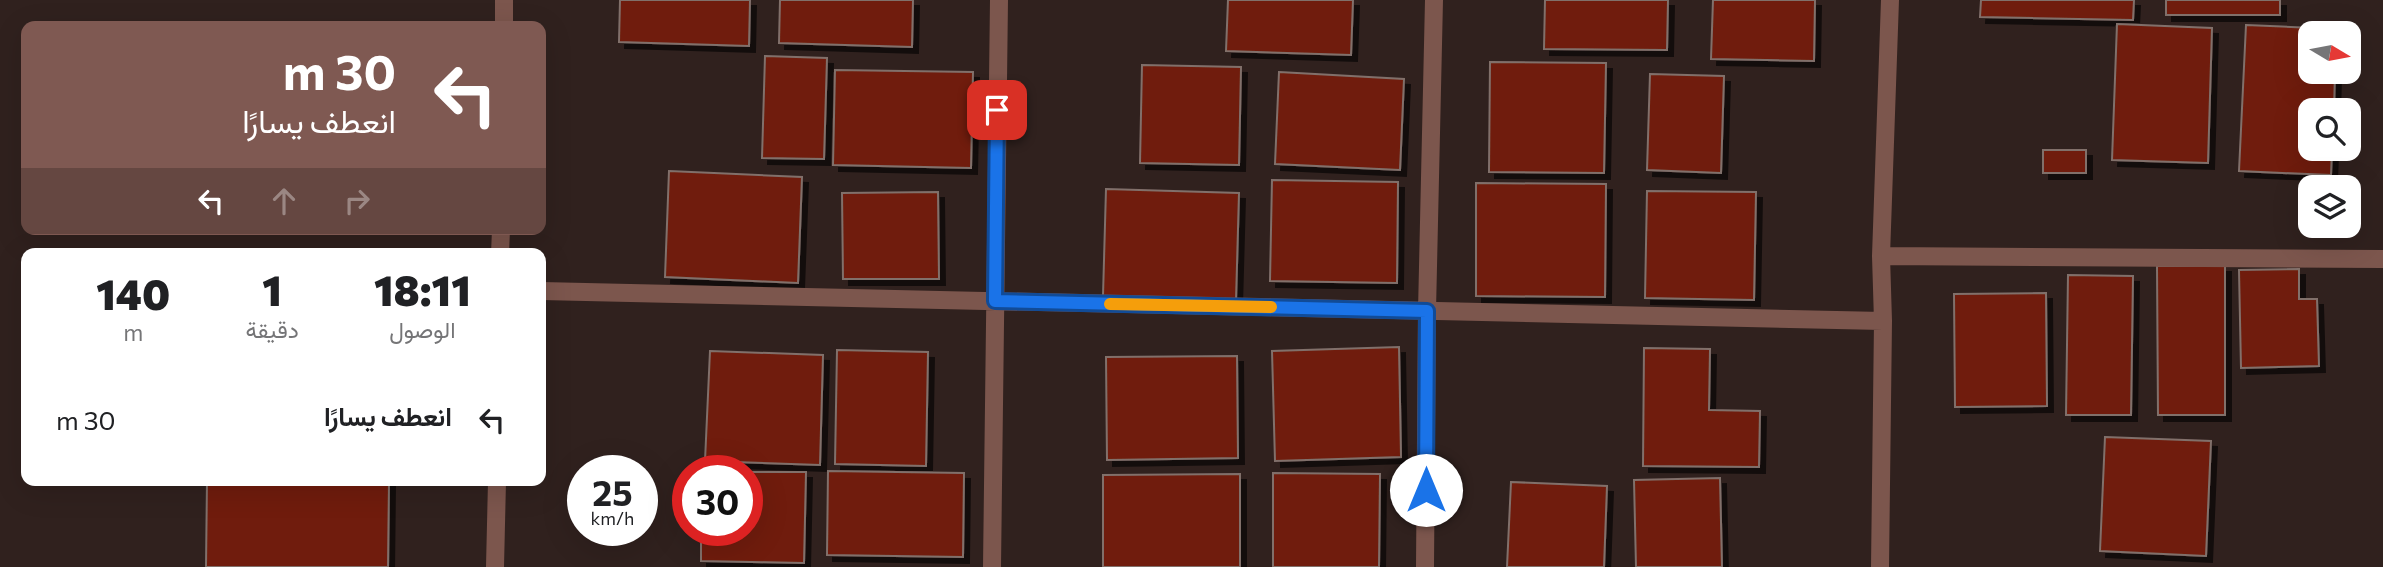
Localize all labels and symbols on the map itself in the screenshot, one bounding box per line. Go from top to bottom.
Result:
north arrow [2298,21,2361,84]
pin [967,80,1027,140]
position arrow [1389,453,1463,527]
speed limit sign: 30 [672,455,763,546]

